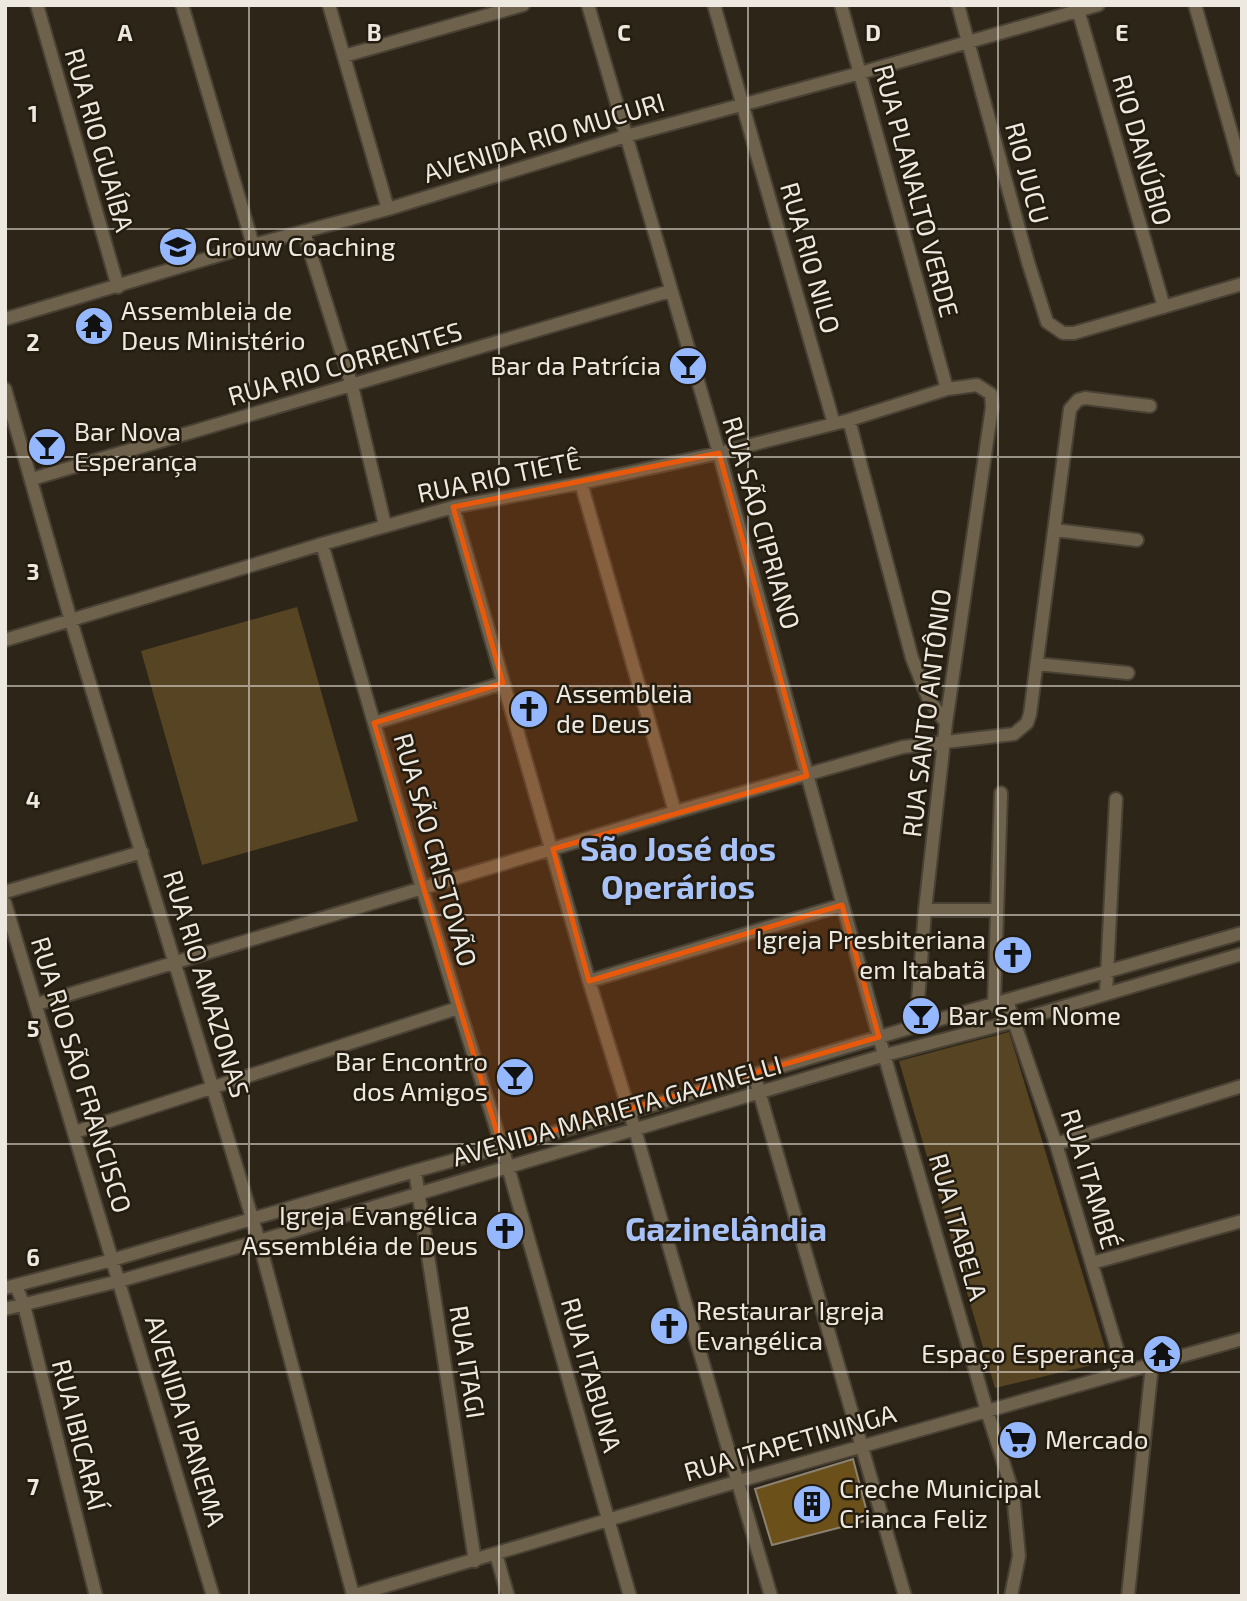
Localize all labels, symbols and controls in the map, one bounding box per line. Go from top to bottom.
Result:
text: A [117,18,133,46]
text: B [367,18,381,46]
text: C [617,18,631,46]
text: D [865,18,881,46]
text: E [1115,18,1129,46]
street label: RUA RIO GUAÍBA [59,44,141,235]
street label: RUA PLANALTO VERDE [869,61,966,320]
street label: RIO DANÚBIO [1107,71,1180,229]
street label: AVENIDA RIO MUCURI [419,85,668,188]
text: 1 [28,99,38,127]
street label: RIO JUCU [1000,118,1057,227]
street label: RUA RIO NILO [775,178,848,337]
school or university icon: Grouw Coaching [157,226,199,268]
place label: Grouw Coaching [205,230,395,261]
place label: Assembleia de Deus Ministério [121,294,306,355]
temple icon: Assembleia de Deus Ministério [73,305,115,347]
street label: RUA RIO CORRENTES [224,314,465,411]
text: 2 [26,328,40,356]
bar icon: Bar da Patrícia [667,345,709,387]
place label: Bar da Patrícia [490,349,661,380]
street label: RUA SÃO CIPRIANO [717,412,808,633]
place label: Bar Nova Esperança [74,415,198,478]
bar icon: Bar Nova Esperança [26,426,68,468]
street label: RUA RIO TIETÊ [414,443,583,508]
text: 3 [26,557,40,585]
street label: RUA SANTO ANTÔNIO [895,587,956,839]
place label: Assembleia de Deus [556,677,693,738]
church icon: Assembleia de Deus [508,688,550,730]
street label: RUA SÃO CRISTOVÃO [388,729,485,970]
text: 4 [26,785,40,813]
district label: São José dos Operários [580,828,776,906]
street label: RUA RIO AMAZONAS [158,866,257,1101]
place label: Igreja Presbiteriana em Itabatã [756,923,986,984]
street label: RUA RIO SÃO FRANCISCO [26,933,139,1216]
church icon: Igreja Presbiteriana em Itabatã [992,934,1034,976]
bar icon: Bar Sem Nome [900,995,942,1037]
place label: Bar Sem Nome [948,999,1121,1030]
text: 5 [27,1014,39,1042]
place label: Bar Encontro dos Amigos [335,1045,488,1106]
street label: AVENIDA MARIETA GAZINELLI [448,1048,785,1171]
bar icon: Bar Encontro dos Amigos [494,1056,536,1098]
street label: RUA ITAMBÉ [1055,1105,1127,1252]
street label: RUA ITABELA [924,1150,995,1304]
place label: Igreja Evangélica Assembléia de Deus [242,1199,478,1260]
district label: Gazinelândia [625,1208,827,1248]
church icon: Igreja Evangélica Assembléia de Deus [484,1210,526,1252]
text: 6 [26,1243,40,1271]
street label: RUA ITABUNA [556,1294,629,1455]
place label: Restaurar Igreja Evangélica [696,1294,885,1355]
street label: RUA ITAGI [444,1303,493,1421]
church icon: Restaurar Igreja Evangélica [648,1305,690,1347]
street label: AVENIDA IPANEMA [140,1312,233,1530]
temple icon: Espaço Esperança [1141,1333,1183,1375]
place label: Espaço Esperança [921,1337,1135,1370]
street label: RUA IBICARAÍ [47,1356,114,1514]
street label: RUA ITAPETININGA [680,1396,899,1487]
supermarket icon: Mercado [997,1419,1039,1461]
place label: Mercado [1045,1423,1149,1454]
text: 7 [27,1472,39,1500]
place label: Creche Municipal Crianca Feliz [839,1472,1041,1533]
building icon: Creche Municipal Crianca Feliz [791,1483,833,1525]

